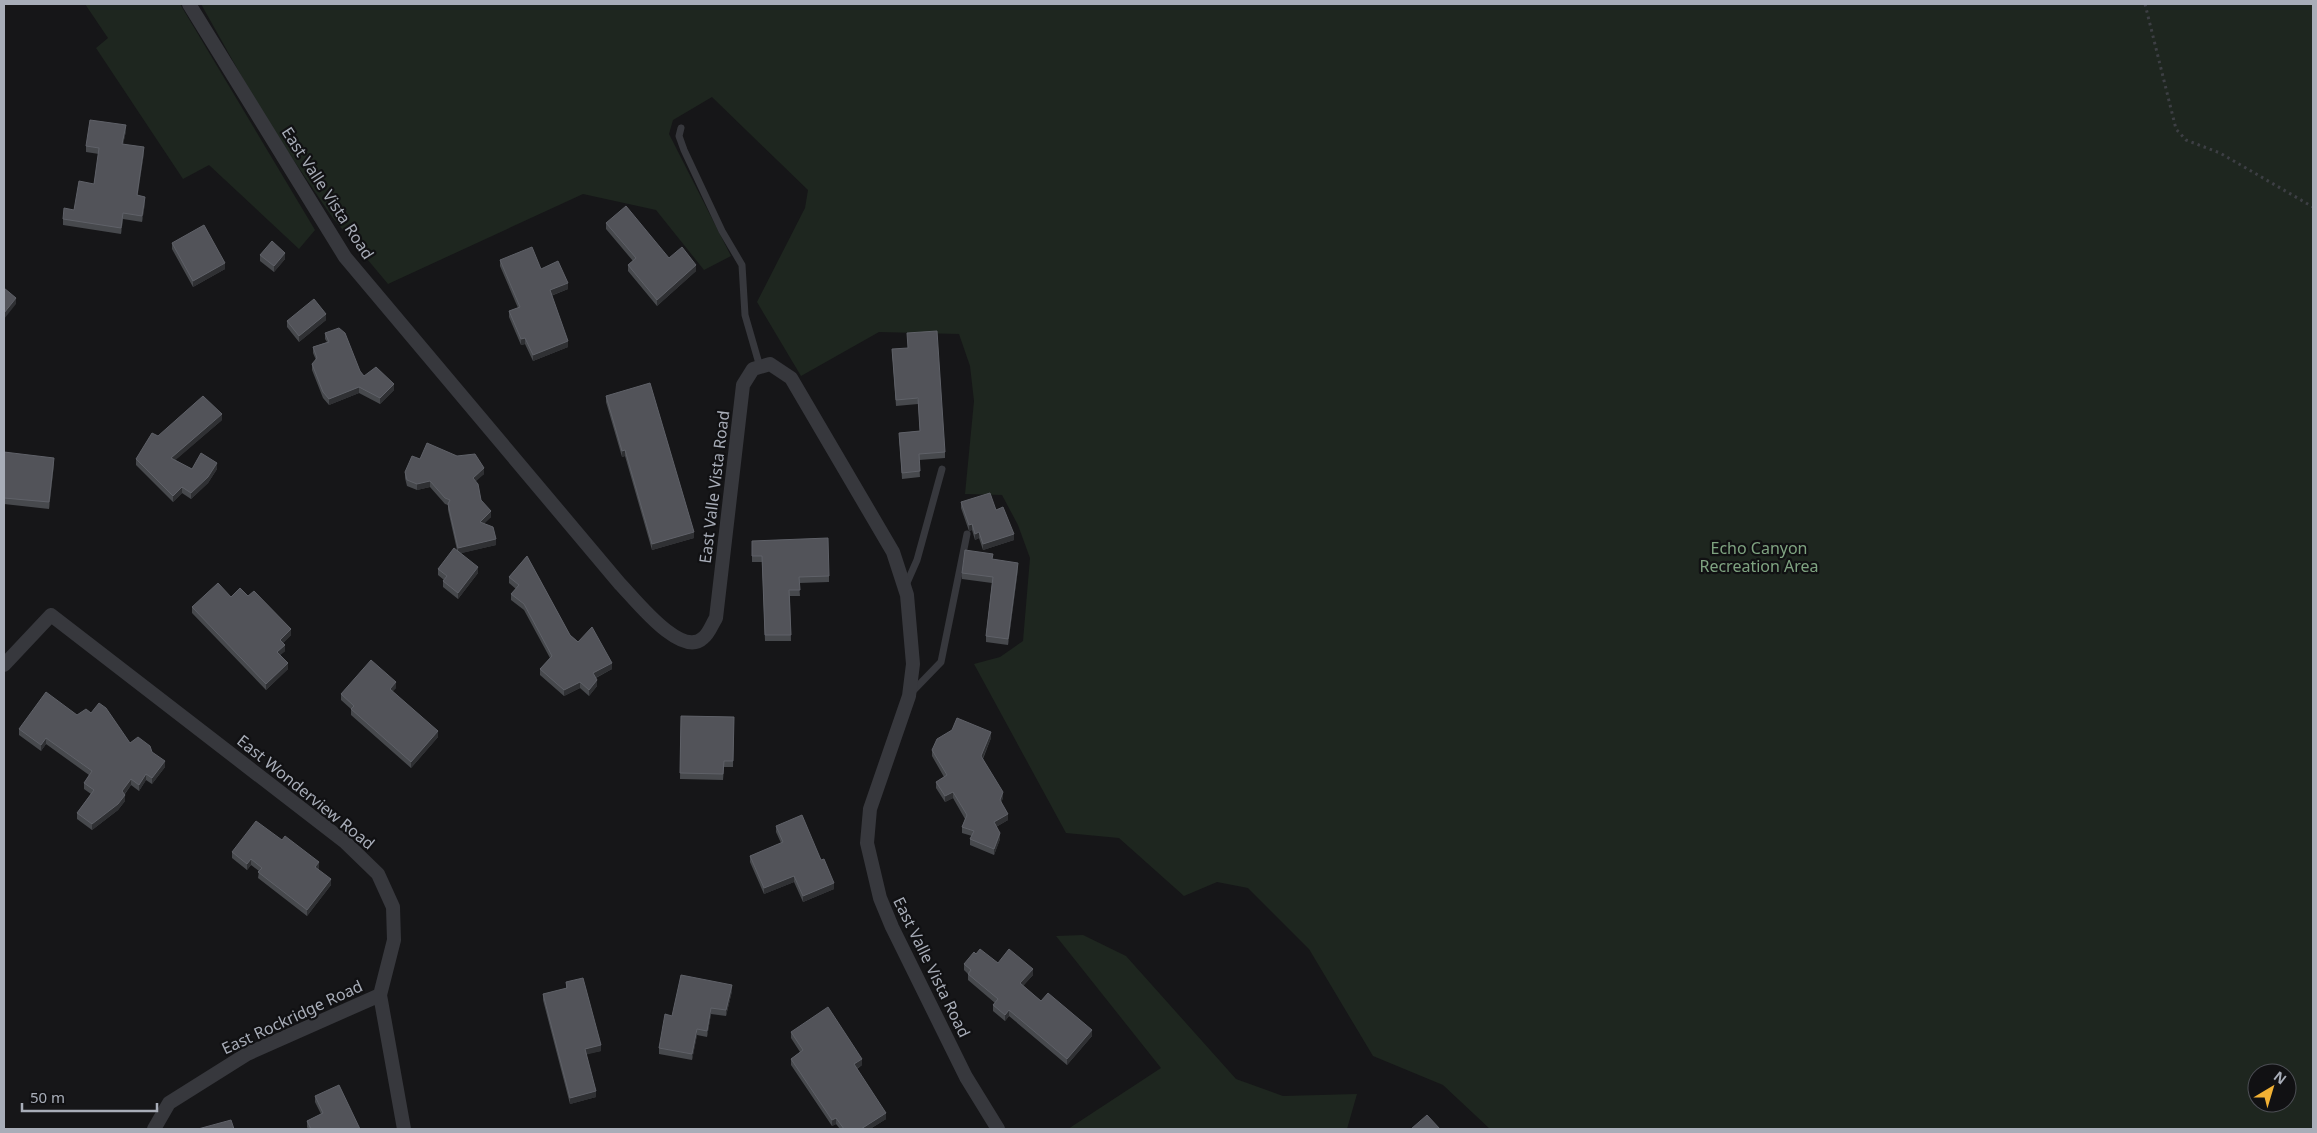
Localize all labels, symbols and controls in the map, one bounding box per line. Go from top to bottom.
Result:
street label: East Valle Vista Road [277,122,379,264]
street label: East Valle Vista Road [694,409,734,565]
park label: Echo Canyon Recreation Area [1699,537,1819,577]
street label: East Wonderview Road [233,730,379,854]
street label: East Valle Vista Road [888,893,976,1041]
street label: East Rockridge Road [218,975,366,1059]
north arrow [2247,1063,2297,1113]
text: N [2270,1066,2291,1088]
scale bar [22,1080,158,1112]
text: 50 m [30,1087,65,1107]

